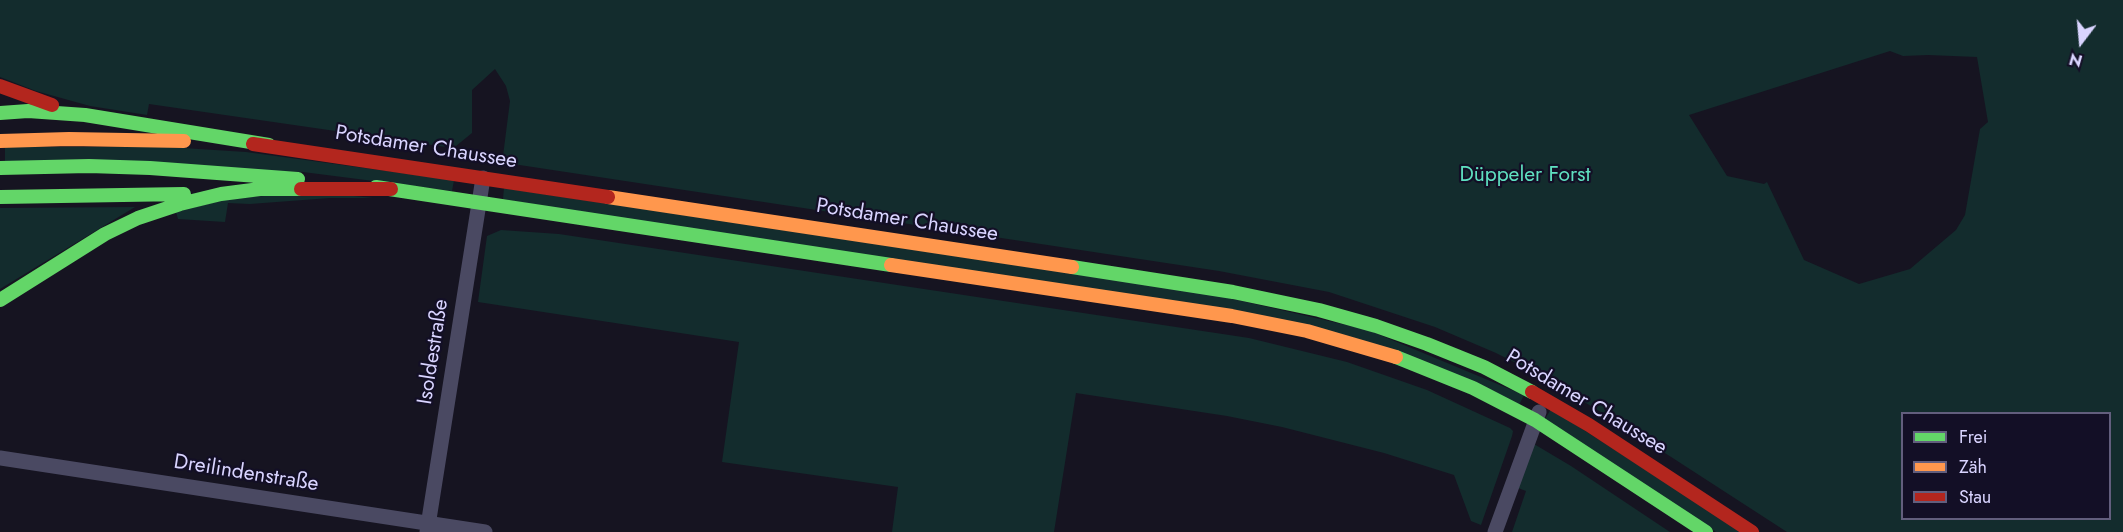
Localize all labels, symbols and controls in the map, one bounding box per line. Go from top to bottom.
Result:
north arrow [2051,12,2111,72]
text: N [2067,47,2085,73]
street label: Potsdamer Chaussee [333,121,519,175]
park label: Düppeler Forst [1459,163,1591,189]
street label: Potsdamer Chaussee [814,194,1000,248]
street label: Isoldestraße [413,298,455,406]
street label: Potsdamer Chaussee [1501,345,1671,461]
legend [1901,412,2111,520]
text: Frei [1959,424,1988,450]
street label: Dreilindenstraße [172,450,320,498]
text: Zäh [1959,454,1987,480]
text: Stau [1959,484,1991,510]

